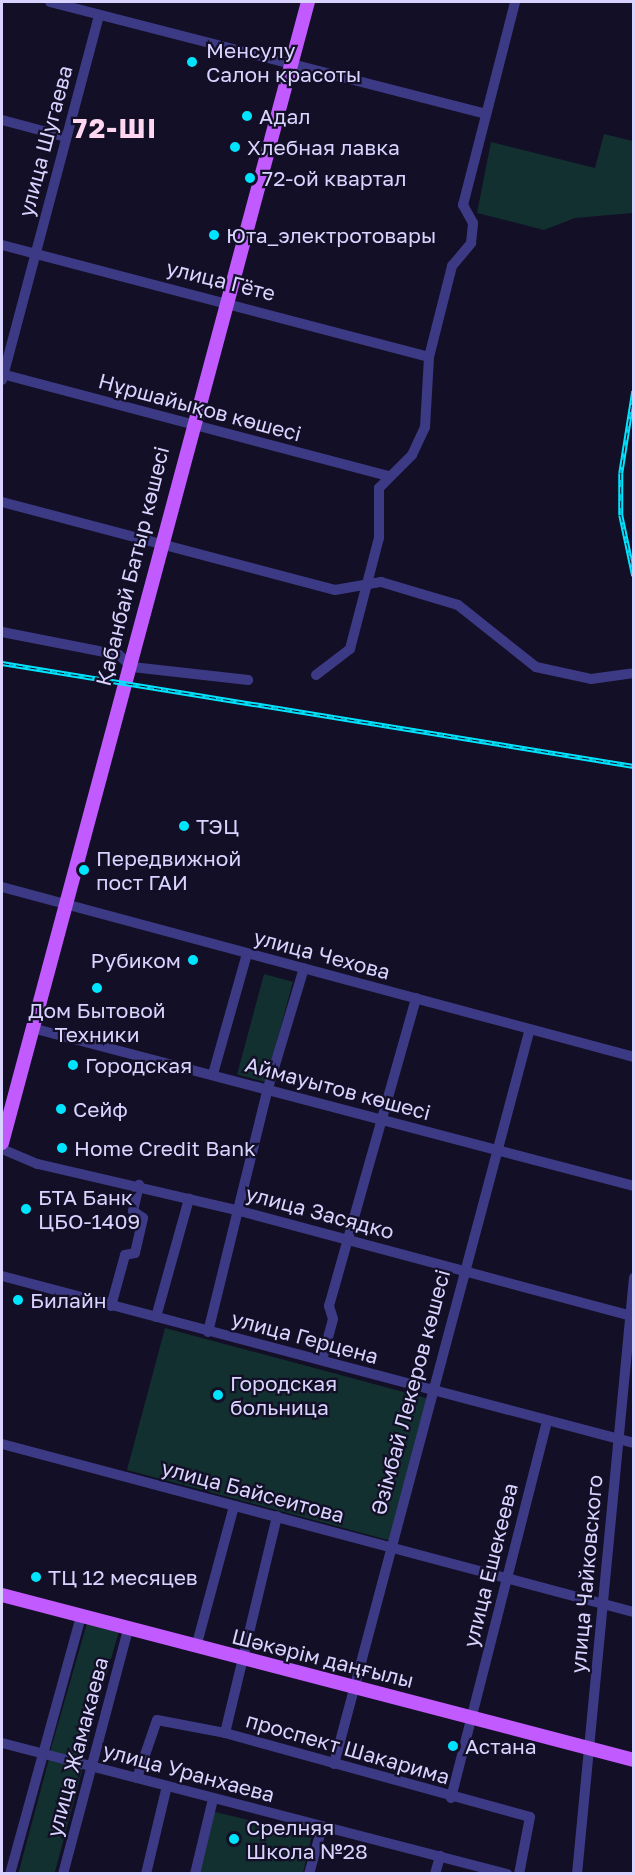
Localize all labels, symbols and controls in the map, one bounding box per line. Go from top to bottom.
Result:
place label: Менсулу Салон красоты [206,37,361,87]
marker: Менсулу Салон красоты [183,53,201,71]
street label: улица Шугаева [13,62,77,220]
place label: Адал [259,103,311,129]
marker: Адал [240,109,254,123]
district label: 72-ШІ [72,113,158,145]
place label: Хлебная лавка [247,134,400,160]
marker: Хлебная лавка [228,140,242,154]
place label: 72-ой квартал [262,165,406,191]
marker: 72-ой квартал [243,171,257,185]
place label: Юта_электротовары [226,222,436,248]
marker: Юта_электротовары [207,228,221,242]
street label: улица Гёте [164,254,278,306]
street label: Нұршайықов көшесі [96,368,304,446]
street label: Қабанбай Батыр көшесі [90,444,174,688]
place label: ТЭЦ [196,813,239,839]
marker: ТЭЦ [177,819,191,833]
place label: Передвижной пост ГАИ [96,845,241,895]
marker: Передвижной пост ГАИ [77,863,91,877]
street label: улица Чехова [251,924,393,984]
place label: Рубиком [90,947,181,973]
marker: Рубиком [186,953,200,967]
marker: Дом Бытовой Техники [90,981,104,995]
place label: Дом Бытовой Техники [28,997,166,1047]
street label: Аймауытов көшесі [243,1051,433,1125]
place label: Городская [85,1052,192,1078]
marker: Городская [66,1058,80,1072]
place label: Сейф [73,1096,128,1122]
marker: Сейф [54,1102,68,1116]
place label: Home Credit Bank [74,1135,256,1161]
marker: Home Credit Bank [55,1141,69,1155]
street label: улица Засядко [243,1180,397,1244]
place label: БТА Банк ЦБО-1409 [38,1184,140,1234]
marker: БТА Банк ЦБО-1409 [19,1202,33,1216]
street label: Әзімбай Лекеров көшесі [365,1266,455,1518]
place label: Билайн [30,1287,107,1313]
marker: Билайн [11,1293,25,1307]
street label: улица Герцена [229,1305,381,1369]
place label: Городская больница [230,1370,337,1420]
marker: Городская больница [211,1388,225,1402]
street label: улица Байсеитова [159,1454,347,1528]
street label: улица Чайковского [565,1474,607,1674]
street label: улица Ешекеева [457,1480,523,1650]
place label: ТЦ 12 месяцев [48,1564,198,1590]
marker: ТЦ 12 месяцев [29,1570,43,1584]
street label: Шәкәрім даңғылы [229,1623,417,1693]
street label: улица Жамакаева [41,1654,113,1840]
street label: проспект Шакарима [243,1707,453,1789]
place label: Астана [465,1733,537,1759]
street label: улица Уранхаева [100,1737,278,1807]
marker: Астана [446,1739,460,1753]
place label: Срелняя Школа №28 [246,1814,368,1864]
marker: Срелняя Школа №28 [227,1832,241,1846]

